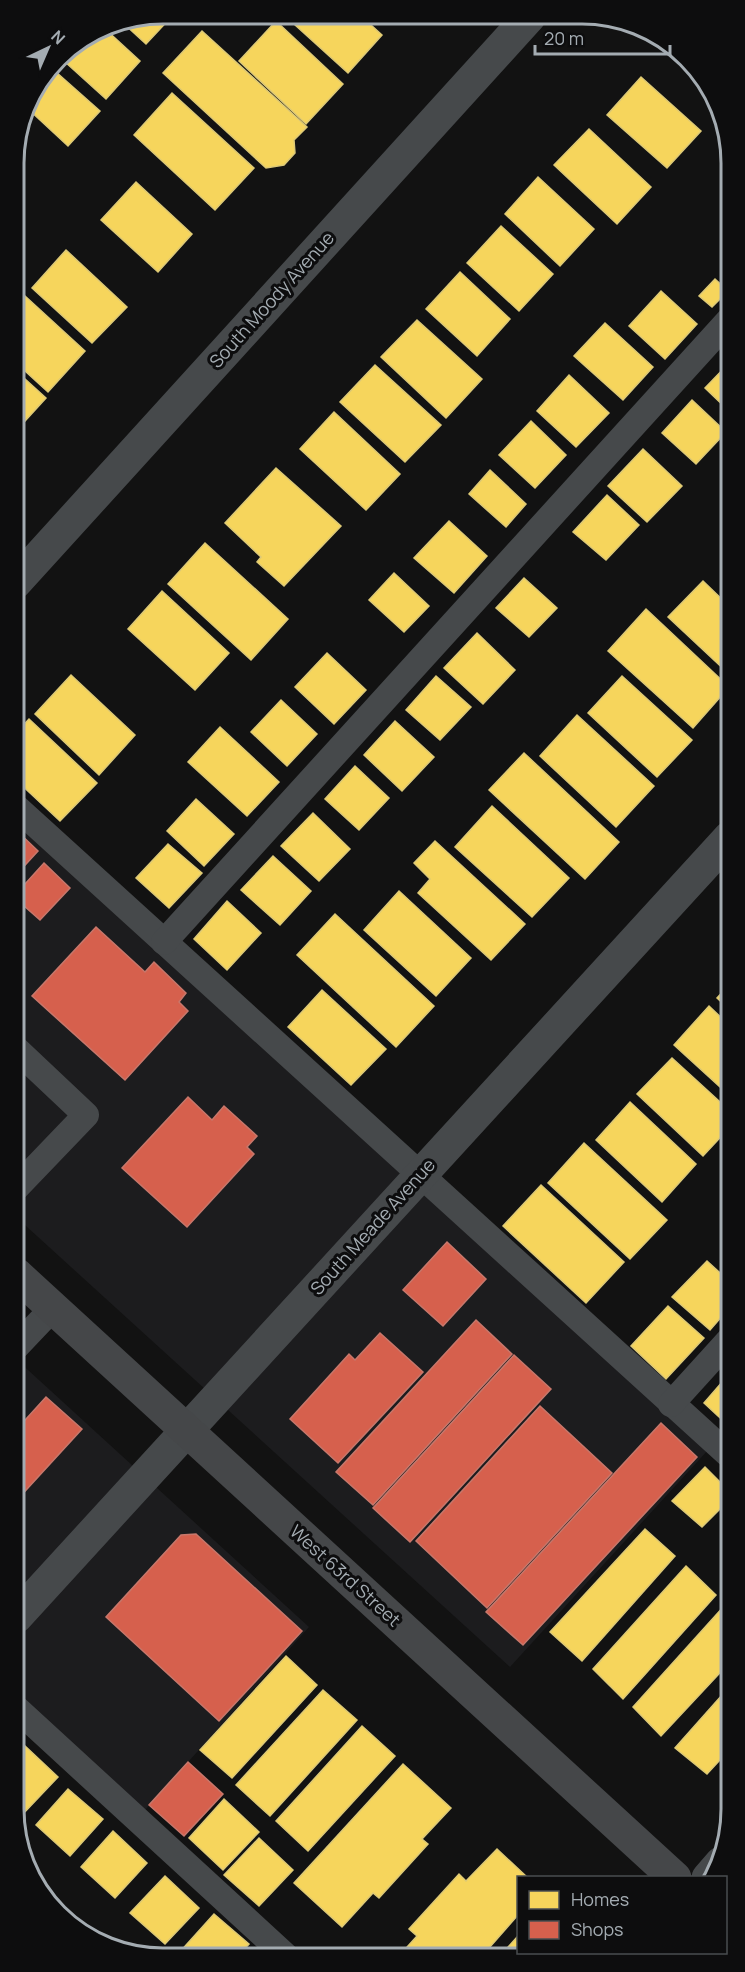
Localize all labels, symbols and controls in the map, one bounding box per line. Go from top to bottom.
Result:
north arrow [18,18,78,78]
scale bar [535,18,670,56]
text: N [47,25,70,49]
text: 20 m [544,26,584,50]
street label: South Moody Avenue [204,226,339,373]
street label: South Meade Avenue [305,1153,440,1300]
street label: West 63rd Street [285,1519,406,1631]
legend [517,1876,727,1954]
text: Homes [571,1887,629,1911]
text: Shops [571,1917,623,1941]

